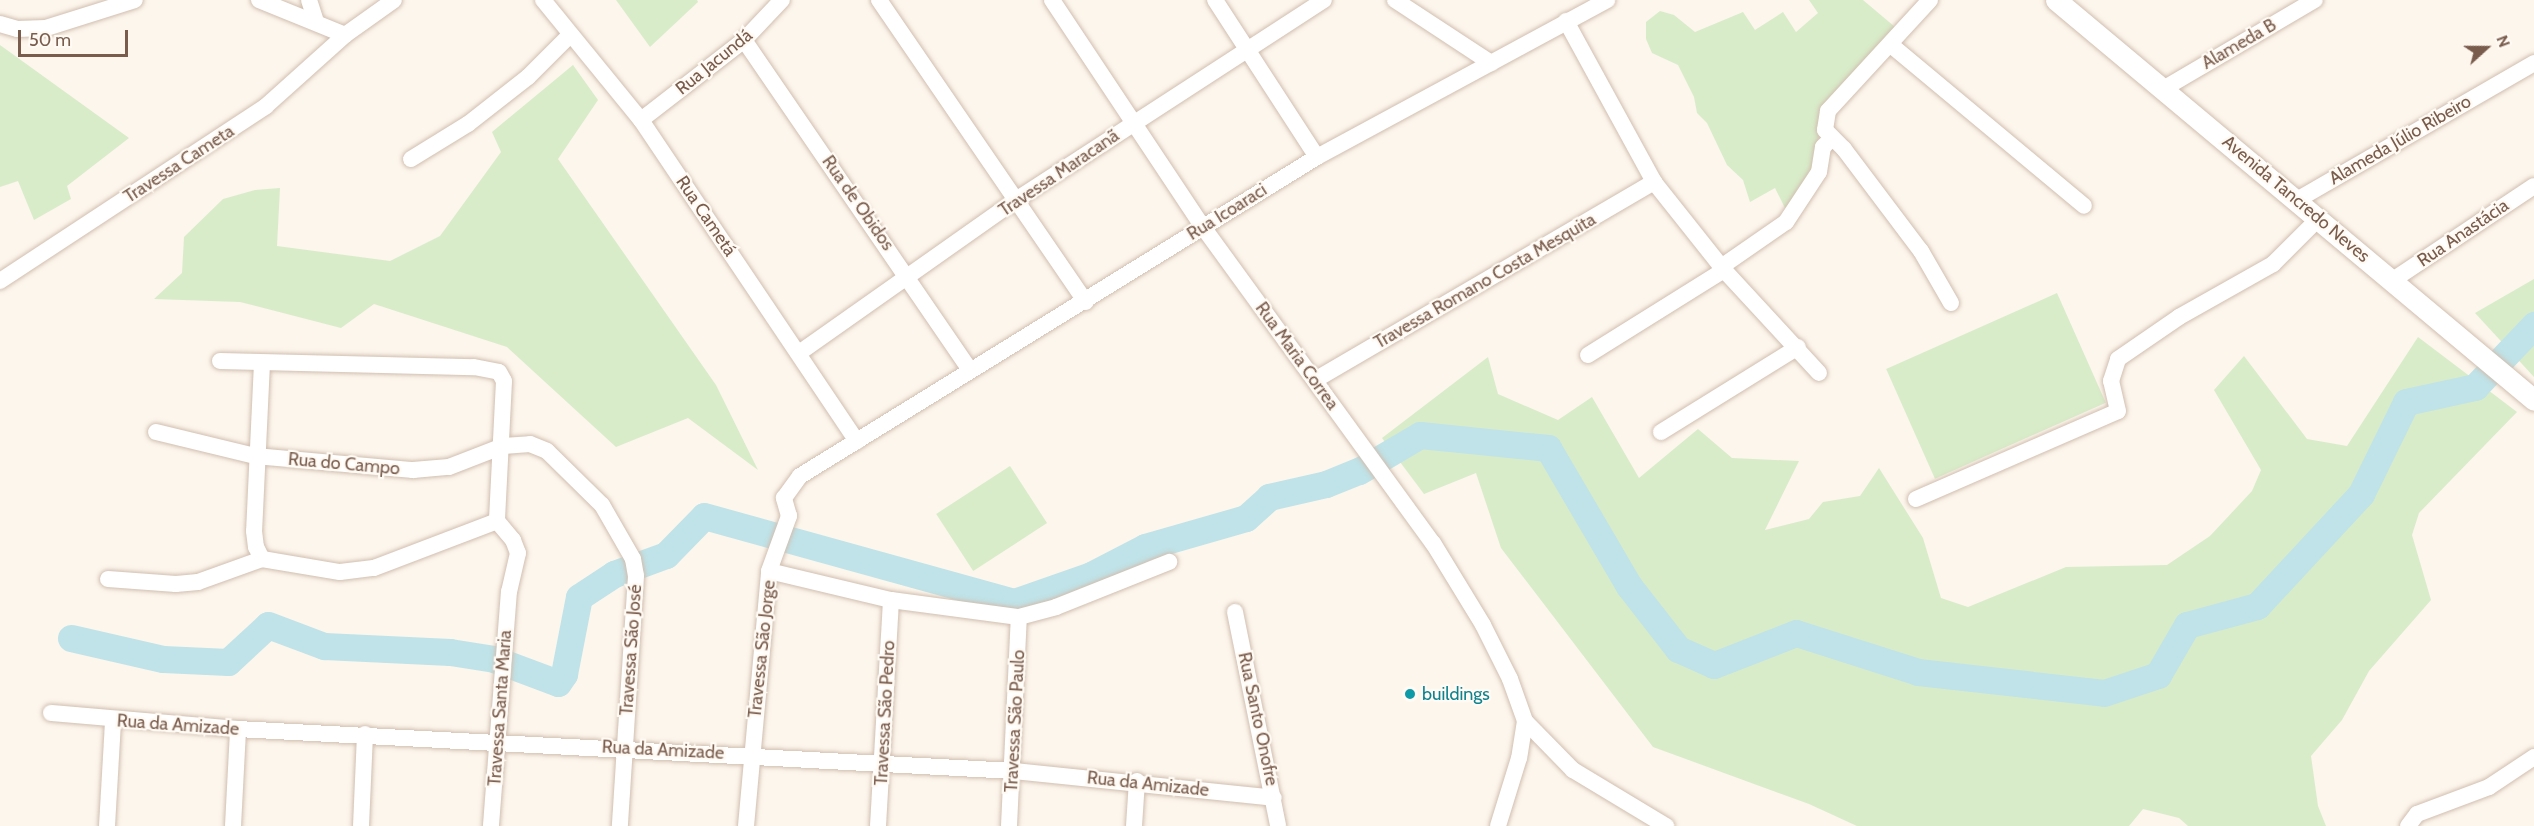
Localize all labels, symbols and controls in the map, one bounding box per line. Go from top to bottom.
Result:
street label: Alameda B [2198,14,2280,74]
scale bar [21,18,130,56]
north arrow [2456,18,2516,78]
street label: Rua Jacundá [671,25,757,99]
text: 50 m [29,29,71,51]
text: N [2492,33,2514,50]
street label: Alameda Júlio Ribeiro [2325,91,2475,189]
street label: Travessa Cameta [120,120,238,208]
street label: Travessa Maracanã [995,125,1123,221]
street label: Avenida Tancredo Neves [2218,131,2374,267]
street label: Rua de Obidos [817,151,899,255]
street label: Rua Cametá [671,172,741,260]
street label: Rua Icoaraci [1183,179,1271,245]
street label: Rua Anastácia [2413,195,2513,271]
street label: Travessa Romano Costa Mesquita [1370,209,1600,353]
street label: Rua Maria Correa [1251,298,1343,414]
street label: Rua do Campo [287,448,401,480]
street label: Travessa São Jorge [744,579,780,719]
street label: Travessa São José [616,584,646,716]
street label: Travessa Santa Maria [484,629,516,787]
street label: Travessa São Pedro [870,640,900,786]
street label: Travessa São Paulo [1000,649,1030,793]
street label: Rua Santo Onofre [1233,650,1283,788]
place label: buildings [1422,683,1490,705]
marker: buildings [1403,687,1417,701]
street label: Rua da Amizade [116,710,240,740]
street label: Rua da Amizade [601,736,725,764]
street label: Rua da Amizade [1086,767,1210,801]

